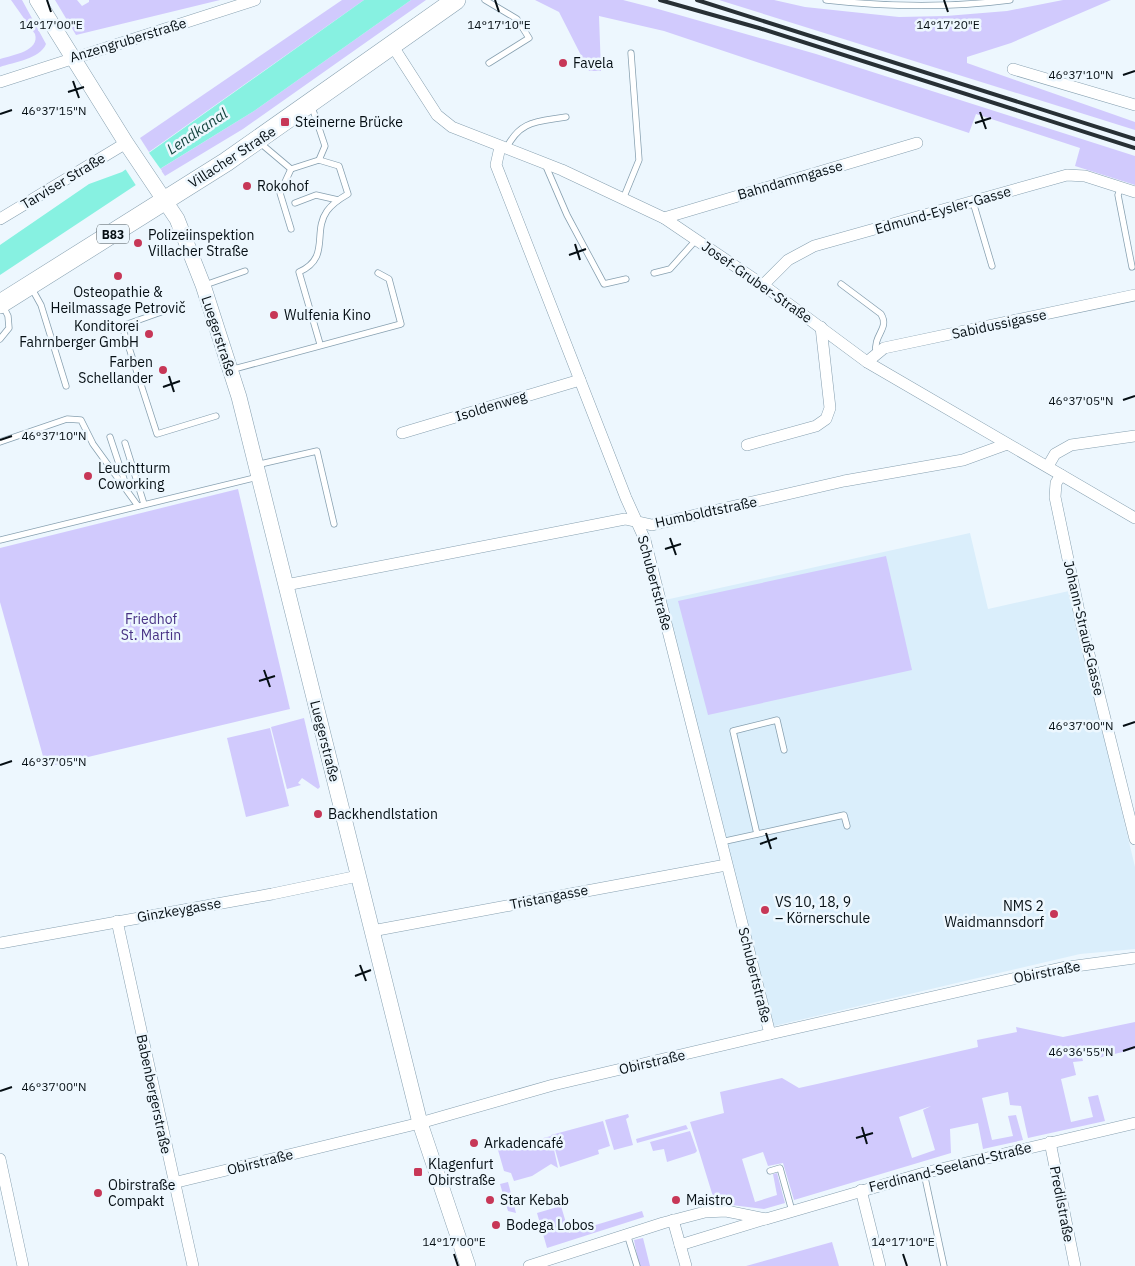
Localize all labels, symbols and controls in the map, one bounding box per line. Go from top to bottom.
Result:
street label: Anzengruberstraße [67,14,189,66]
text: 14°17'00"E [19,17,83,32]
text: 14°17'10"E [467,17,531,32]
text: 14°17'20"E [916,17,980,32]
place label: Favela [573,54,614,72]
marker: Favela [557,57,569,69]
text: 46°37'10"N [1048,67,1114,82]
text: 46°37'15"N [21,103,87,118]
water label: Lendkanal [163,104,231,158]
place label: Steinerne Brücke [295,113,403,131]
marker: Steinerne Brücke [279,116,291,128]
street label: Villacher Straße [185,122,279,192]
street label: Tarviser Straße [17,149,109,213]
street label: Bahndammgasse [735,156,845,204]
place label: Rokohof [257,177,309,195]
marker: Rokohof [241,180,253,192]
street label: Edmund-Eysler-Gasse [873,182,1013,238]
road number: B83 [97,224,129,243]
place label: Polizeiinspektion Villacher Straße [148,226,254,260]
marker: Polizeiinspektion Villacher Straße [132,237,144,249]
street label: Josef-Gruber-Straße [698,237,816,327]
marker: Osteopathie & Heilmassage Petrovič [112,270,124,282]
place label: Osteopathie & Heilmassage Petrovič [51,283,185,317]
street label: Luegerstraße [198,294,241,379]
street label: Sabidussigasse [950,305,1048,343]
place label: Wulfenia Kino [284,306,371,324]
marker: Wulfenia Kino [268,309,280,321]
place label: Konditorei Fahrnberger GmbH [19,317,139,351]
marker: Konditorei Fahrnberger GmbH [143,328,155,340]
place label: Farben Schellander [78,353,153,387]
marker: Farben Schellander [157,364,169,376]
street label: Isoldenweg [453,386,529,425]
text: 46°37'05"N [1048,393,1114,408]
text: 46°37'10"N [21,428,87,443]
place label: Leuchtturm Coworking [98,459,171,493]
marker: Leuchtturm Coworking [82,470,94,482]
street label: Humboldtstraße [653,492,759,532]
street label: Schubertstraße [634,533,676,633]
street label: Johann-Strauß-Gasse [1060,559,1108,698]
park label: Friedhof St. Martin [121,610,181,644]
street label: Luegerstraße [306,698,344,784]
text: 46°37'00"N [1048,718,1114,733]
text: 46°37'05"N [21,754,87,769]
place label: Backhendlstation [328,805,438,823]
marker: Backhendlstation [312,808,324,820]
street label: Tristangasse [508,881,590,913]
place label: VS 10, 18, 9 – Körnerschule [775,893,870,927]
street label: Ginzkeygasse [136,894,223,926]
place label: NMS 2 Waidmannsdorf [944,897,1044,931]
marker: VS 10, 18, 9 – Körnerschule [759,904,771,916]
marker: NMS 2 Waidmannsdorf [1048,908,1060,920]
street label: Schubertstraße [734,925,776,1025]
street label: Obirstraße [1012,957,1082,987]
street label: Babenbergerstraße [133,1032,176,1156]
text: 46°36'55"N [1048,1044,1114,1059]
street label: Obirstraße [617,1046,687,1078]
text: 46°37'00"N [21,1079,87,1094]
place label: Arkadencafé [484,1134,564,1152]
marker: Arkadencafé [468,1137,480,1149]
street label: Ferdinand-Seeland-Straße [867,1138,1034,1196]
street label: Obirstraße [225,1145,295,1179]
place label: Klagenfurt Obirstraße [428,1155,496,1189]
street label: Predilstraße [1046,1164,1078,1244]
marker: Klagenfurt Obirstraße [412,1166,424,1178]
place label: Obirstraße Compakt [108,1176,176,1210]
marker: Obirstraße Compakt [92,1187,104,1199]
place label: Star Kebab [500,1191,569,1209]
place label: Maistro [686,1191,733,1209]
marker: Star Kebab [484,1194,496,1206]
marker: Maistro [670,1194,682,1206]
place label: Bodega Lobos [506,1216,595,1234]
marker: Bodega Lobos [490,1219,502,1231]
text: 14°17'00"E [422,1234,486,1249]
text: 14°17'10"E [871,1234,935,1249]

